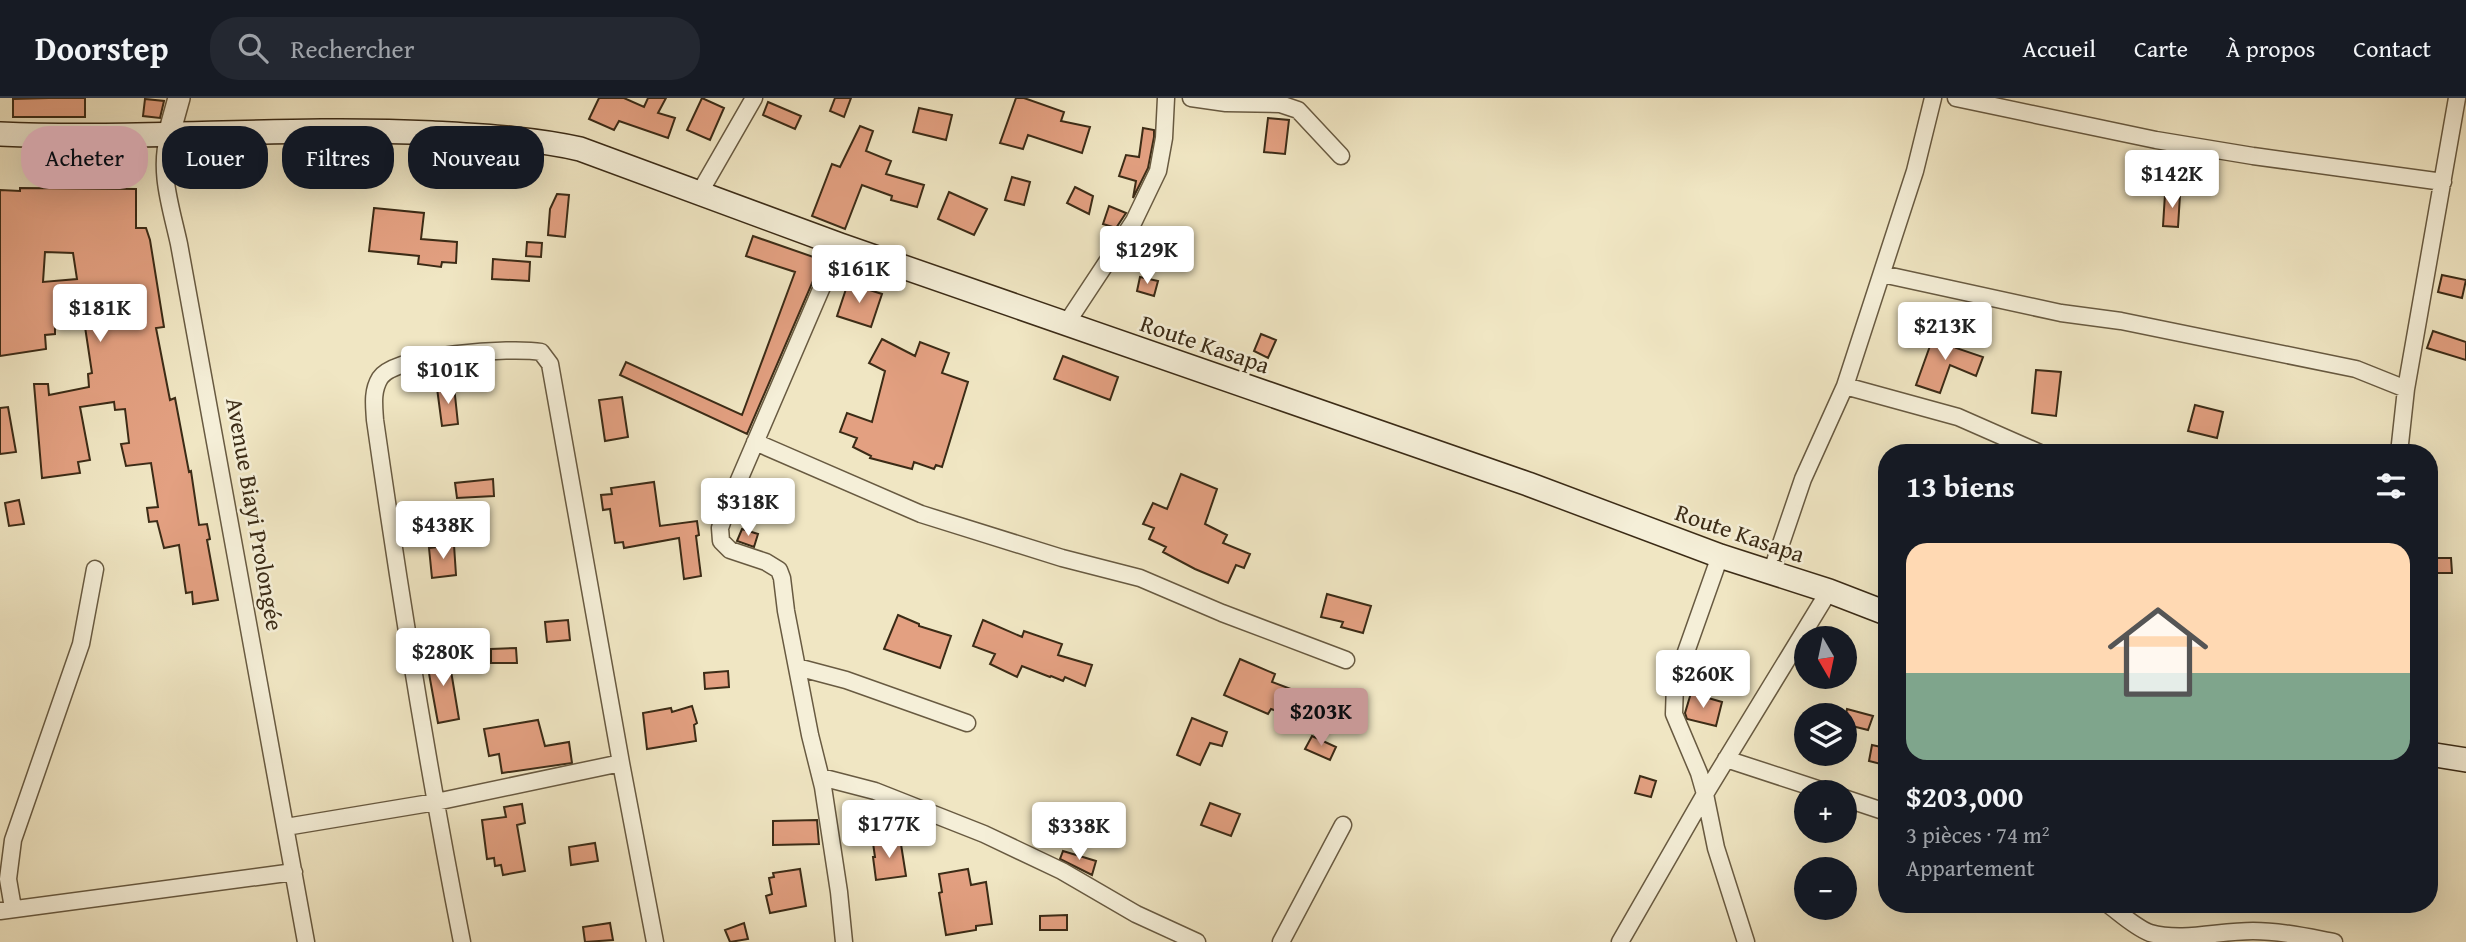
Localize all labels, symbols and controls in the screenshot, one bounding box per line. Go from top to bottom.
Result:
search box [210,17,700,80]
text: Doorstep [35,24,168,72]
icon: search [234,29,272,67]
text: Rechercher [290,29,415,68]
text: Accueil [2022,31,2096,66]
text: Carte [2134,31,2188,66]
text: À propos [2226,31,2315,66]
text: Contact [2353,31,2431,66]
chip: Acheter [21,126,148,189]
chip: Louer [162,126,268,189]
chip: Filtres [282,126,394,189]
chip: Nouveau [408,126,544,189]
pin: $142K [2123,150,2221,210]
text: $142K [2141,156,2203,189]
pin: $129K [1098,226,1196,286]
text: $129K [1116,232,1178,265]
pin: $161K [810,246,908,305]
text: $161K [828,251,890,284]
pin: $181K [51,285,149,344]
text: $181K [69,290,131,323]
pin: $213K [1896,302,1994,362]
street label: Route Kasapa [1136,306,1275,383]
text: $213K [1914,308,1976,341]
pin: $101K [399,346,497,406]
text: $101K [417,352,479,385]
street label: Avenue Biayi Prolongée [217,395,293,633]
text: 13 biens [1906,464,2015,508]
icon: filters [2372,467,2410,505]
pin: $318K [699,478,797,538]
text: $318K [717,484,779,517]
street label: Route Kasapa [1671,495,1810,572]
pin: $438K [394,502,492,561]
text: $438K [412,507,474,540]
icon: home [2095,589,2221,715]
north arrow [1794,626,1857,690]
map controls [1794,626,1857,920]
pin: $280K [394,628,492,688]
text: $280K [412,634,474,667]
pin: $260K [1654,650,1752,710]
text: $260K [1672,656,1734,689]
pin: $203K [1272,688,1370,748]
text: $203K [1290,694,1352,727]
button: layers [1794,703,1857,766]
text: $203,000 [1906,774,2023,818]
button: + [1794,780,1857,843]
pin: $177K [840,800,938,860]
pin: $338K [1030,802,1128,862]
text: $177K [858,806,920,839]
text: $338K [1048,808,1110,841]
text: 3 pièces · 74 m² [1906,818,2050,851]
text: Appartement [1906,851,2035,884]
button: − [1794,857,1857,920]

